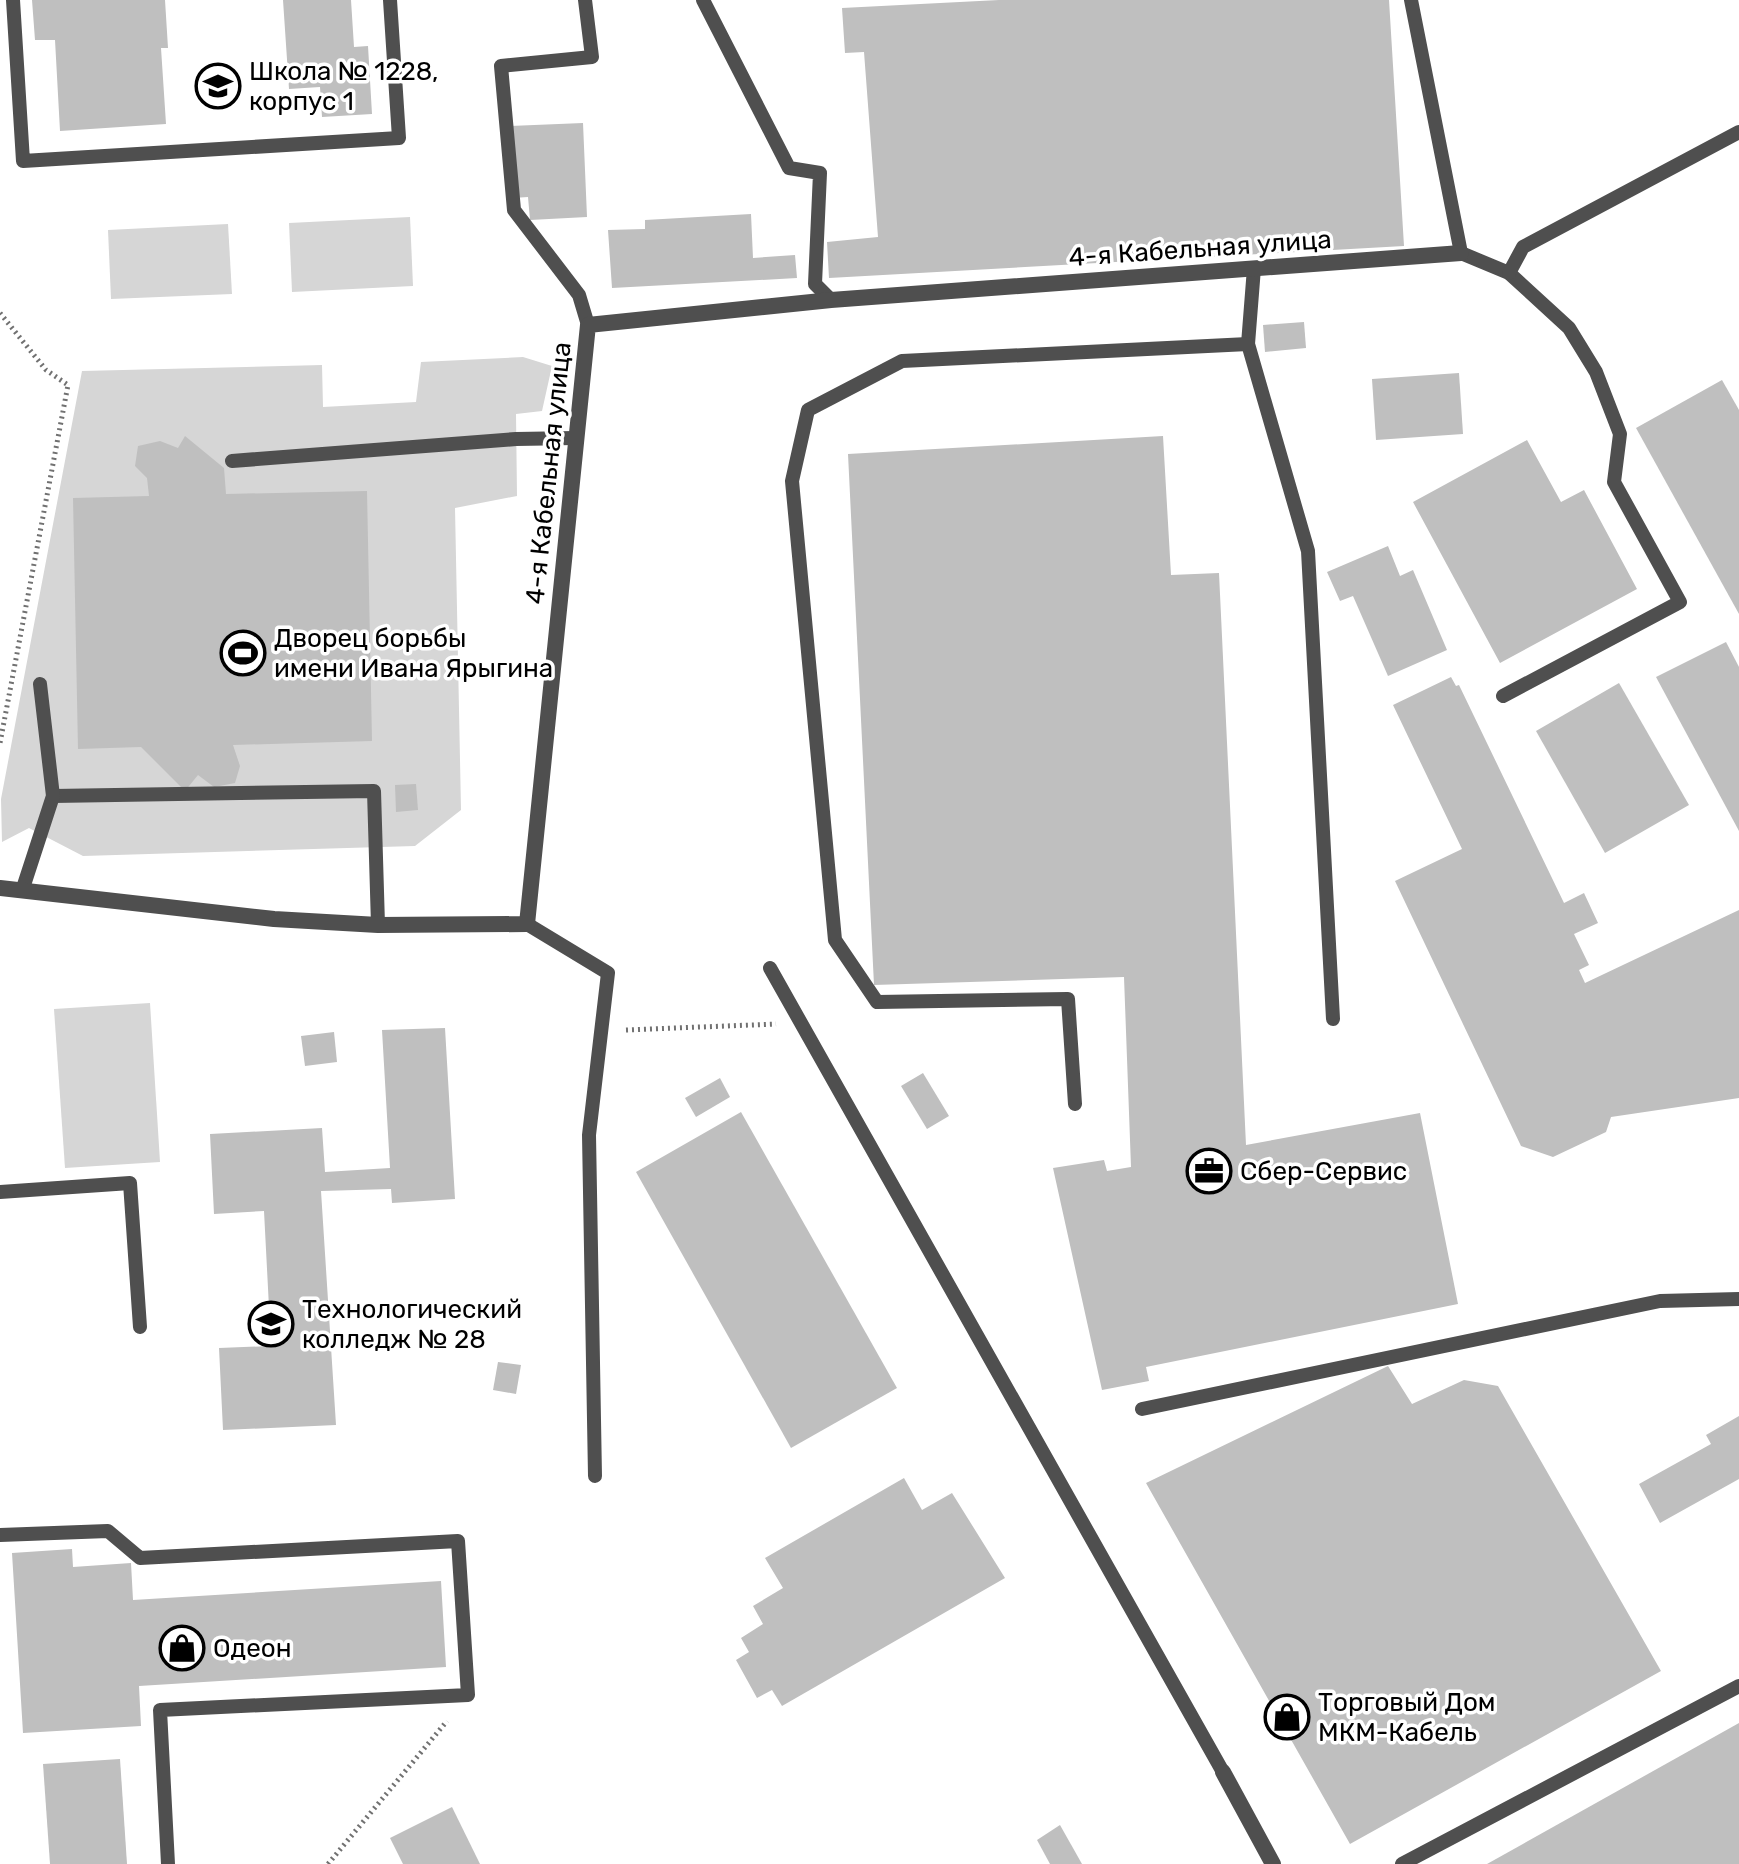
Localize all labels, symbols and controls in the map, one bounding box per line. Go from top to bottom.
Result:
place label: Школа № 1228, корпус 1 [249,56,439,117]
school or university icon: Школа № 1228, корпус 1 [194,62,242,110]
street label: 4-я Кабельная улица [1068,224,1333,273]
street label: 4-я Кабельная улица [519,340,578,606]
place label: Дворец борьбы имени Ивана Ярыгина [274,623,553,684]
sports icon: Дворец борьбы имени Ивана Ярыгина [219,629,267,677]
office icon: Сбер-Сервис [1185,1147,1233,1195]
place label: Сбер-Сервис [1240,1156,1407,1187]
place label: Технологический колледж № 28 [302,1294,522,1355]
school or university icon: Технологический колледж № 28 [247,1300,295,1348]
shop icon: Одеон [158,1624,206,1672]
place label: Одеон [213,1633,292,1664]
place label: Торговый Дом МКМ-Кабель [1318,1687,1496,1748]
shop icon: Торговый Дом МКМ-Кабель [1263,1693,1311,1741]

